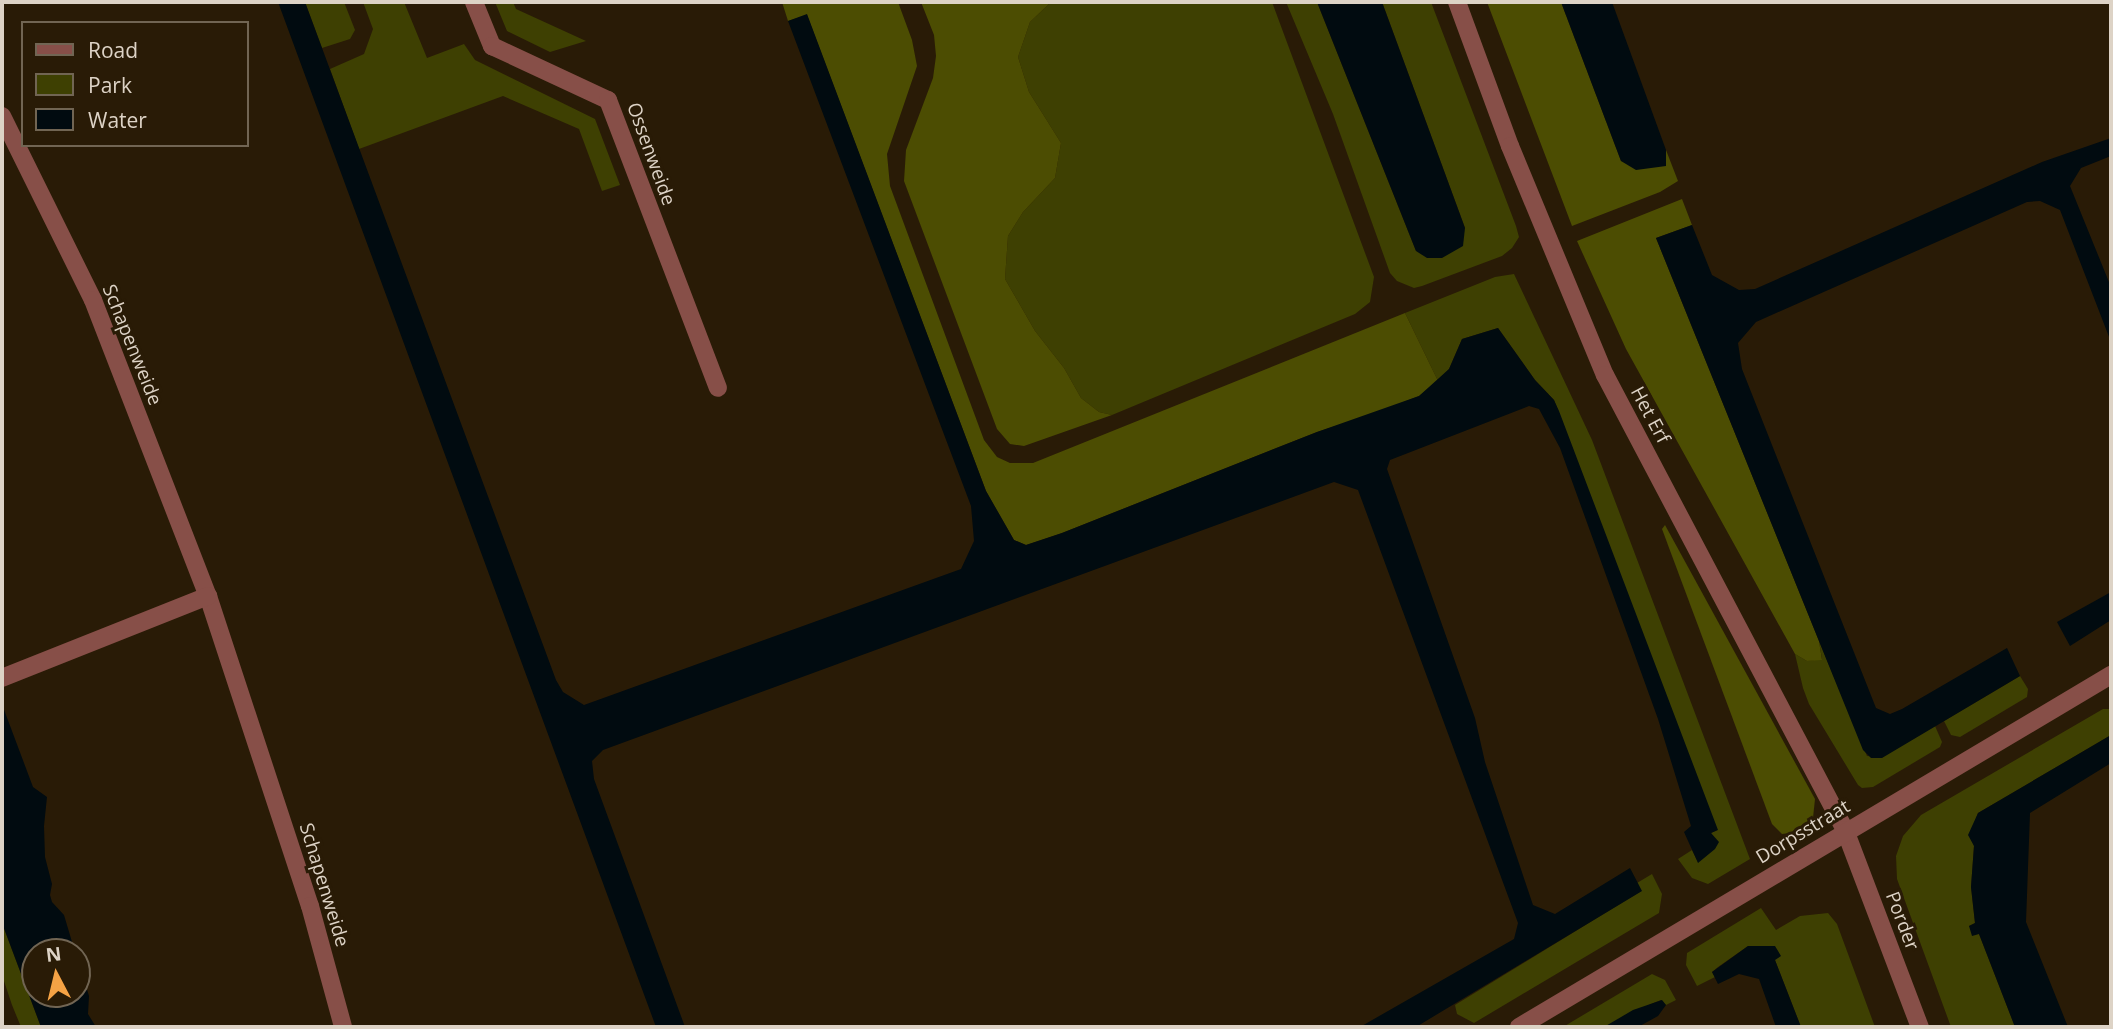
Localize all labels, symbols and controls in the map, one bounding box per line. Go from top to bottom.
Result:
legend [21,21,248,147]
text: Road [88,36,138,64]
text: Park [88,71,132,99]
street label: Ossenweide [622,100,680,208]
text: Water [88,106,147,134]
street label: Schapenweide [97,281,167,409]
street label: Het Erf [1626,383,1674,447]
street label: Dorpsstraat [1752,795,1854,869]
street label: Schapenweide [294,820,354,950]
street label: Porder [1880,889,1924,953]
north arrow [21,938,91,1008]
text: N [44,940,63,968]

